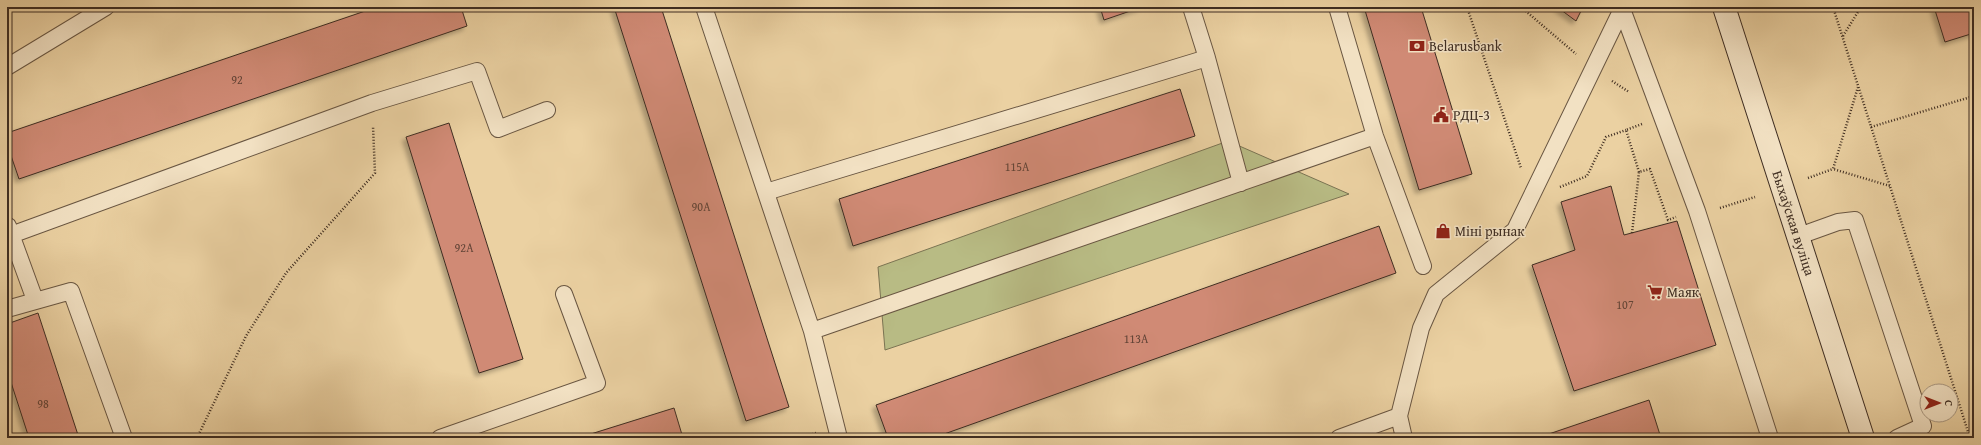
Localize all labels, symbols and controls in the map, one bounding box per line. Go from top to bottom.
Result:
place label: Belarusbank [1429,36,1503,56]
bank icon: Belarusbank [1408,37,1426,55]
house number: 92 [231,71,243,88]
place label: РДЦ-3 [1453,105,1490,125]
public building icon: РДЦ-3 [1432,106,1450,124]
house number: 115А [1005,158,1030,175]
street label: Быхаўская вуліца [1767,168,1820,278]
house number: 90А [692,198,711,215]
place label: Міні рынак [1455,221,1525,241]
shop icon: Міні рынак [1434,222,1452,240]
house number: 92А [455,239,474,256]
place label: Маяк [1667,282,1700,302]
supermarket icon: Маяк [1646,283,1664,301]
house number: 107 [1616,296,1634,313]
house number: 113А [1124,330,1149,347]
north arrow [1919,383,1959,423]
house number: 98 [37,395,49,412]
text: С [1941,400,1957,406]

